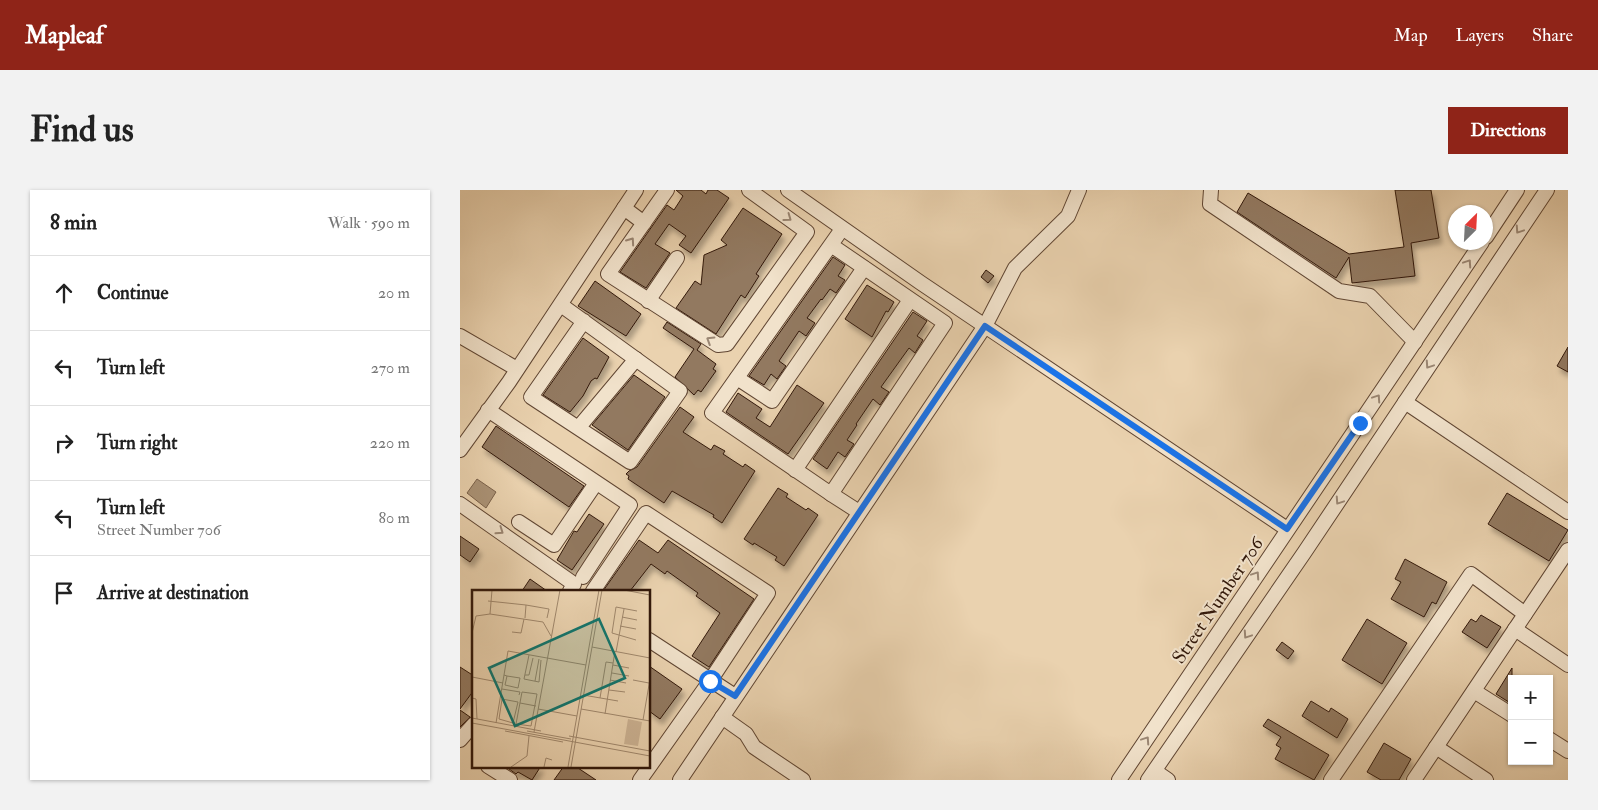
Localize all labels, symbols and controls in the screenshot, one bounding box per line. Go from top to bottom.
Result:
text: Mapleaf [25,20,104,51]
text: Map [1394,24,1428,47]
text: Layers [1456,24,1504,47]
text: Share [1532,24,1573,47]
button: Directions [1448,107,1568,154]
text: Find us [30,108,134,152]
north arrow [1448,205,1493,250]
text: 8 min [50,209,97,236]
one-way arrow [782,212,792,221]
text: Walk · 590 m [328,213,410,233]
one-way arrow [1516,225,1526,234]
one-way arrow [625,237,634,247]
one-way arrow [1462,259,1471,269]
icon: ahead [50,279,78,307]
text: Continue [97,281,168,305]
text: 20 m [378,283,410,303]
one-way arrow [707,336,716,346]
icon: left [50,354,78,382]
text: Turn left [97,356,165,380]
text: 270 m [371,358,410,378]
one-way arrow [1426,360,1435,369]
one-way arrow [1371,394,1380,404]
route end [1349,412,1372,435]
icon: right [50,429,78,457]
text: Turn right [97,431,177,455]
text: 220 m [370,433,410,453]
one-way arrow [1336,495,1345,504]
text: Turn left [97,496,165,520]
icon: left [50,504,78,532]
text: 80 m [379,508,410,528]
text: Street Number 706 [97,520,221,540]
one-way arrow [494,525,504,534]
street label: Street Number 706 [1167,532,1270,668]
one-way arrow [1250,572,1259,581]
icon: arrive [50,579,78,607]
text: Arrive at destination [97,581,249,605]
inset map [472,590,650,768]
one-way arrow [1244,629,1253,639]
route start [699,670,722,693]
map controls [1508,675,1553,765]
button: + [1508,675,1553,720]
button: − [1508,720,1553,765]
one-way arrow [1140,736,1149,745]

